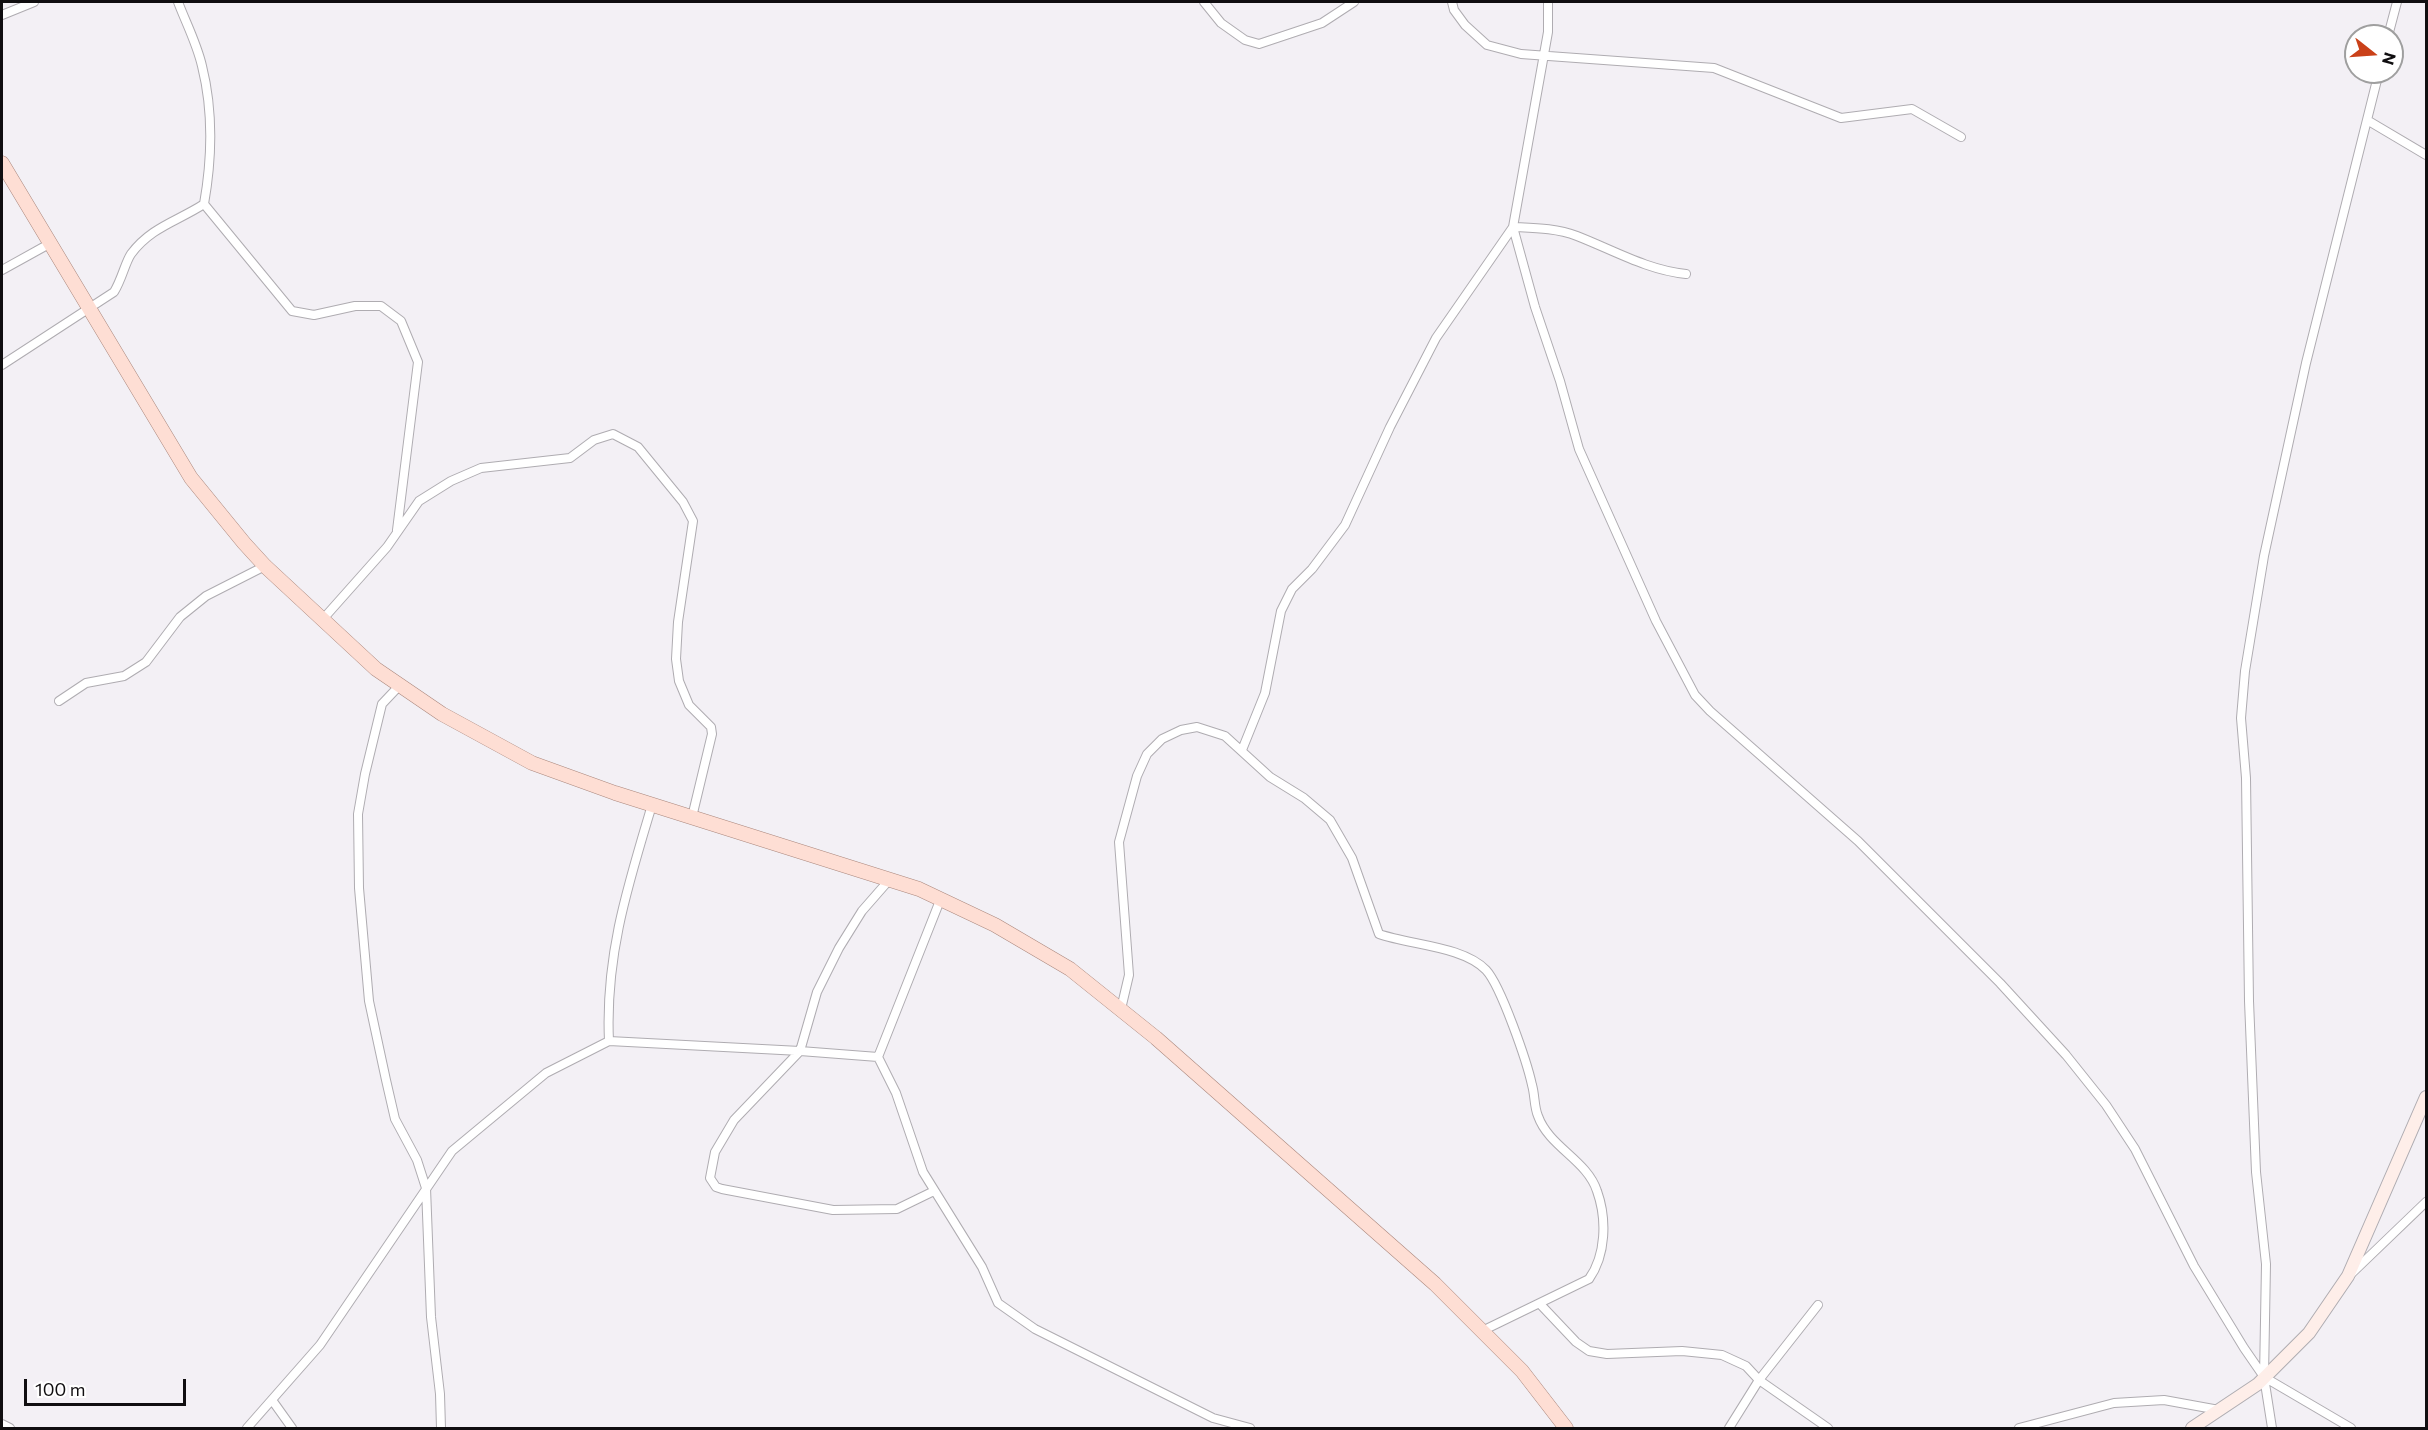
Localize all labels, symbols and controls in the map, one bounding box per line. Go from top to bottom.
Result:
north arrow [2344,24,2404,84]
text: N [2379,50,2401,67]
scale bar [27,1367,189,1405]
text: 100 m [35,1378,85,1400]

